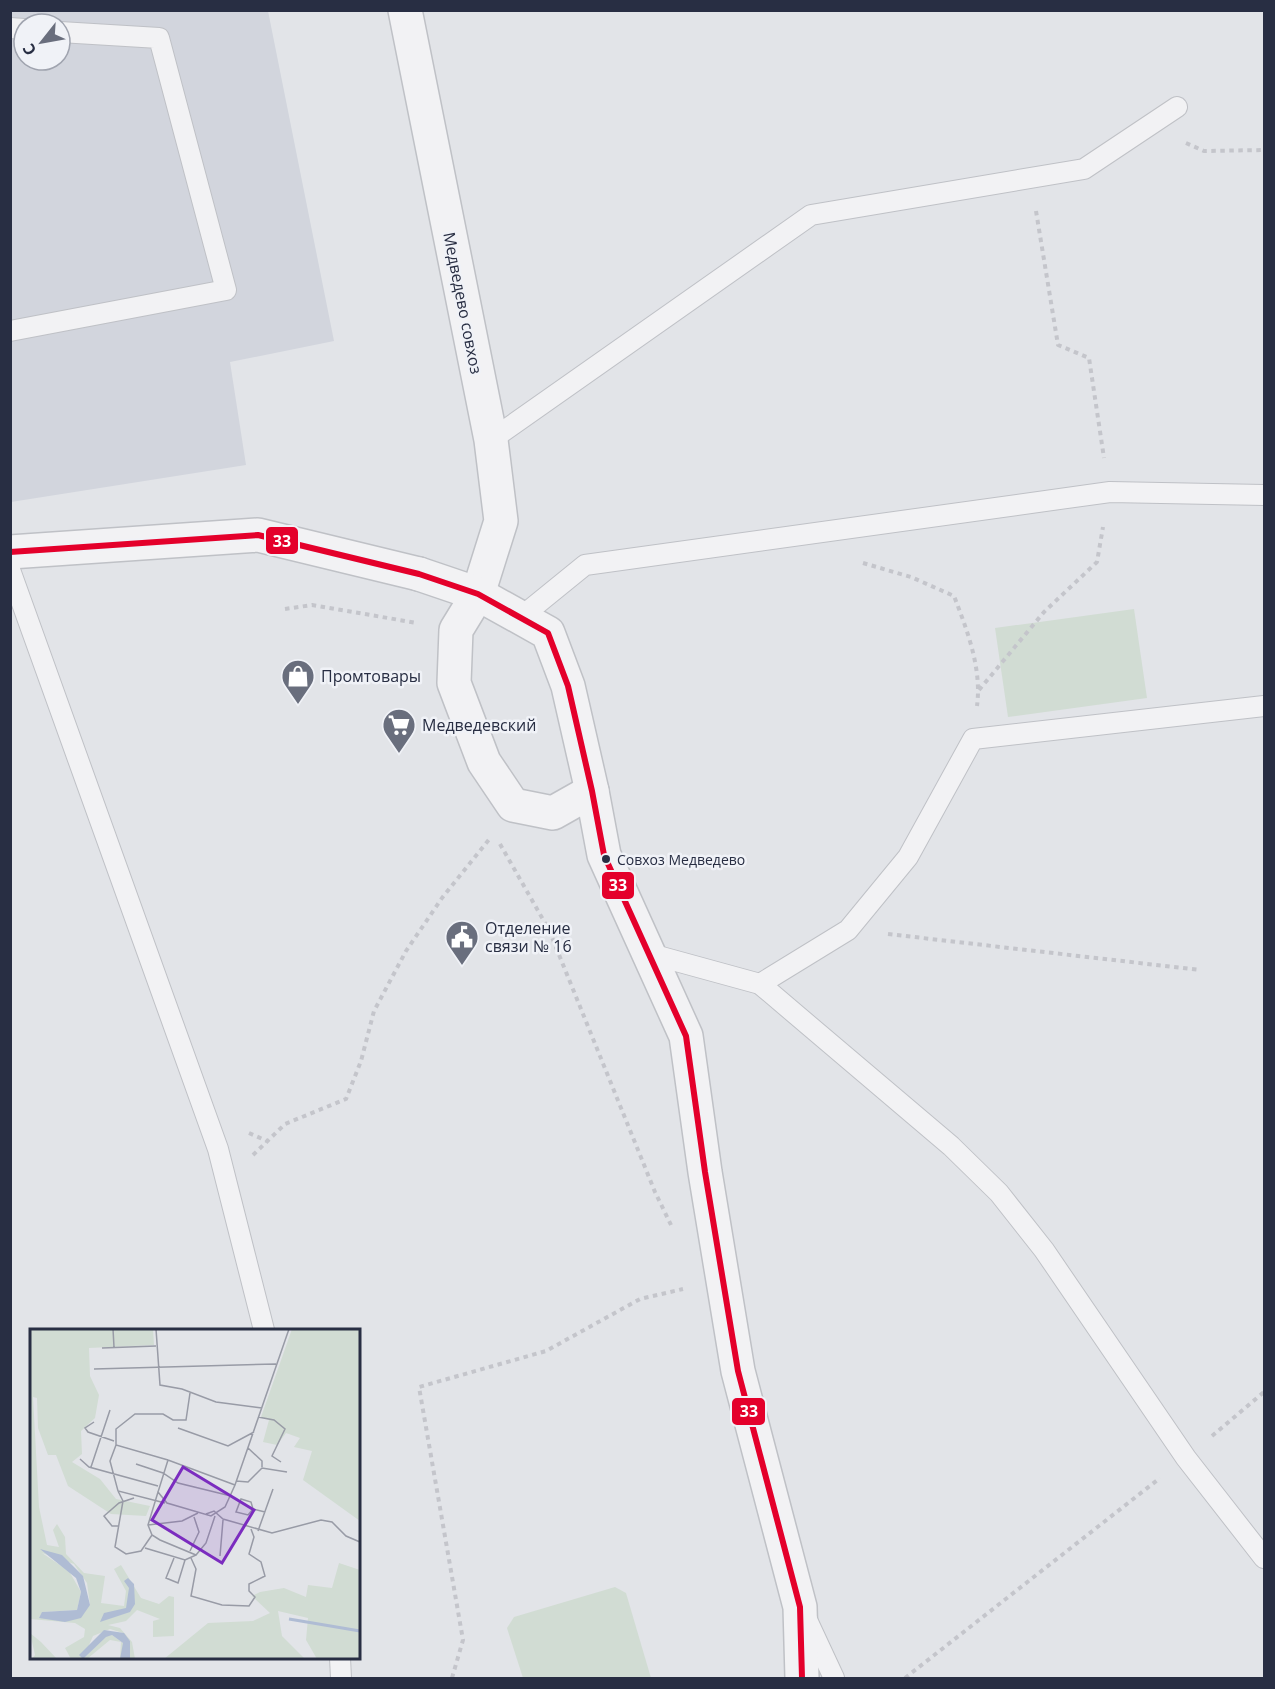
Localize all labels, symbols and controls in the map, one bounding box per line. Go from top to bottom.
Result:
north arrow [12,12,72,72]
text: С [17,40,41,60]
street label: Медведево совхоз [438,230,488,376]
line badge: 33 [265,526,299,555]
text: 33 [273,530,291,552]
shop icon: Промтовары [280,658,316,705]
place label: Промтовары [321,665,421,687]
supermarket icon: Медведевский [381,707,417,754]
place label: Медведевский [422,714,536,736]
place label: Совхоз Медведево [617,850,745,869]
marker: Совхоз Медведево [600,853,612,865]
line badge: 33 [601,871,635,900]
text: 33 [609,874,627,896]
place label: Отделение связи № 16 [485,917,572,957]
public building icon: Отделение связи № 16 [444,919,480,966]
inset map [30,1329,360,1659]
line badge: 33 [731,1397,766,1426]
text: 33 [740,1400,758,1422]

